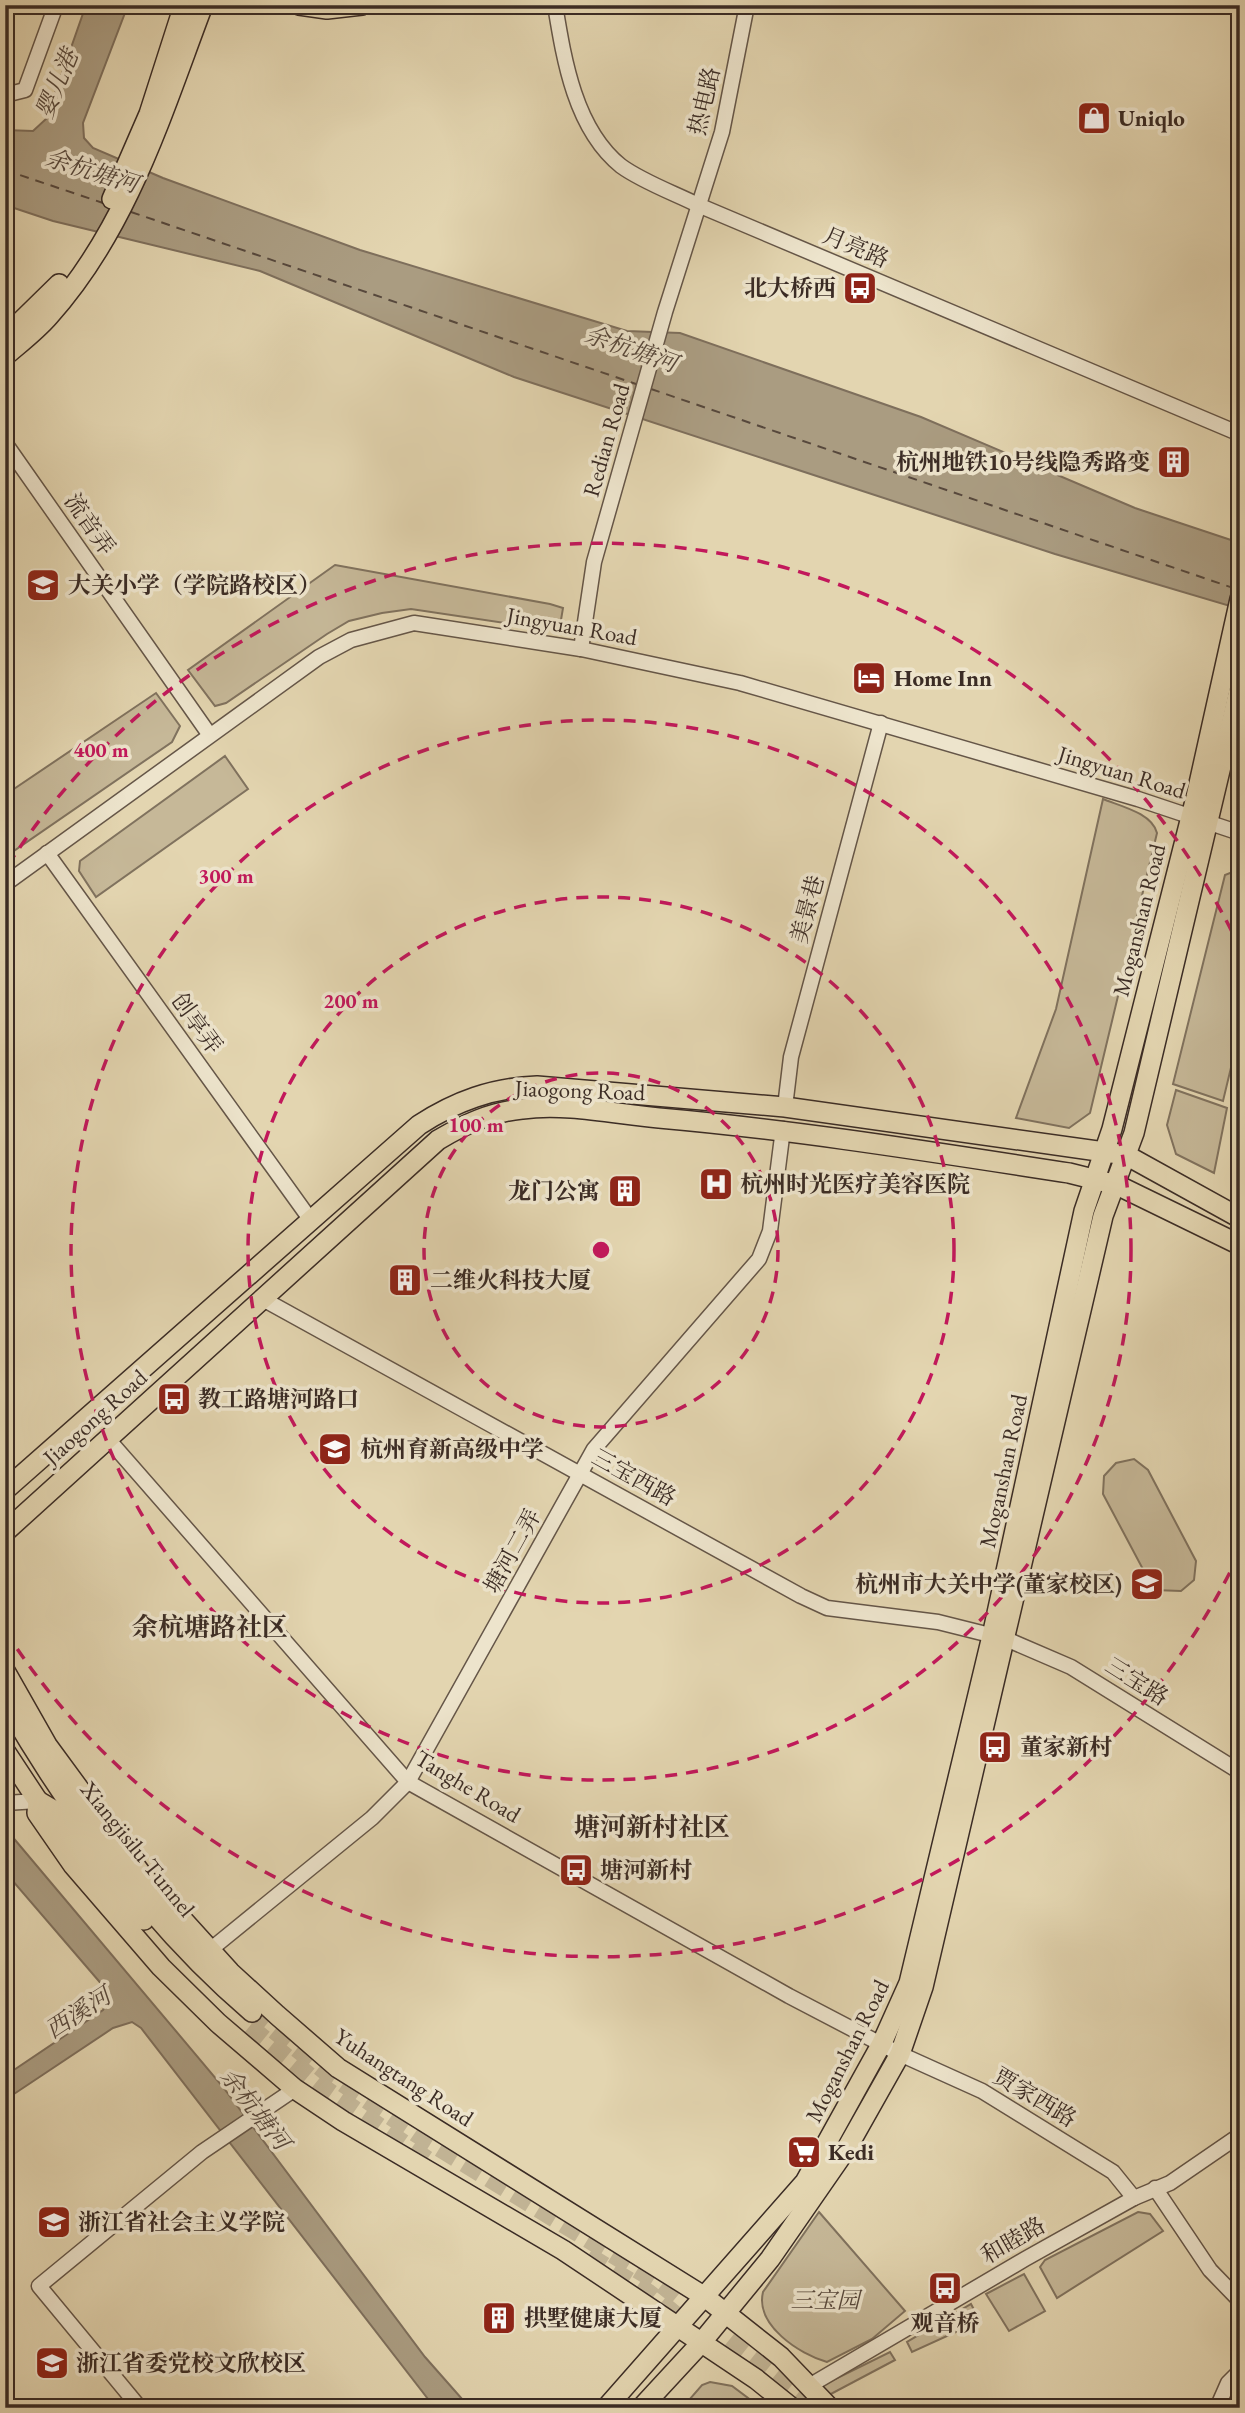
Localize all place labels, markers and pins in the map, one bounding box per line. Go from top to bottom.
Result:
shop icon: Uniqlo [1075,99,1113,137]
place label: Uniqlo [1118,103,1185,133]
bus stop icon: 北大桥西 [841,269,879,307]
place label: 北大桥西 [744,273,836,303]
building icon: 杭州地铁10号线隐秀路变 [1155,443,1193,481]
place label: 杭州地铁10号线隐秀路变 [896,447,1150,477]
school or university icon: 大关小学（学院路校区） [24,566,62,604]
place label: 大关小学（学院路校区） [68,570,321,600]
hotel icon: Home Inn [850,659,888,697]
place label: Home Inn [894,663,992,693]
hospital icon: 杭州时光医疗美容医院 [697,1165,735,1203]
place label: 杭州时光医疗美容医院 [740,1169,970,1199]
building icon: 龙门公寓 [606,1172,644,1210]
place label: 龙门公寓 [508,1176,600,1206]
centre of rings [589,1238,613,1262]
building icon: 二维火科技大厦 [386,1261,424,1299]
place label: 二维火科技大厦 [430,1265,591,1295]
bus stop icon: 教工路塘河路口 [155,1380,193,1418]
place label: 教工路塘河路口 [198,1384,359,1414]
school or university icon: 杭州育新高级中学 [316,1430,354,1468]
place label: 杭州育新高级中学 [360,1434,544,1464]
school or university icon: 杭州市大关中学(董家校区) [1128,1565,1166,1603]
place label: 杭州市大关中学(董家校区) [855,1569,1122,1599]
bus stop icon: 董家新村 [976,1728,1014,1766]
place label: 董家新村 [1020,1732,1112,1762]
bus stop icon: 塘河新村 [557,1851,595,1889]
place label: 塘河新村 [600,1855,692,1885]
supermarket icon: Kedi [785,2133,823,2171]
place label: Kedi [828,2137,874,2167]
school or university icon: 浙江省社会主义学院 [35,2203,73,2241]
place label: 浙江省社会主义学院 [78,2207,285,2237]
bus stop icon: 观音桥 [926,2269,964,2307]
building icon: 拱墅健康大厦 [480,2299,518,2337]
place label: 拱墅健康大厦 [524,2303,662,2333]
place label: 观音桥 [911,2308,980,2338]
school or university icon: 浙江省委党校文欣校区 [33,2344,71,2382]
place label: 浙江省委党校文欣校区 [76,2348,306,2378]

